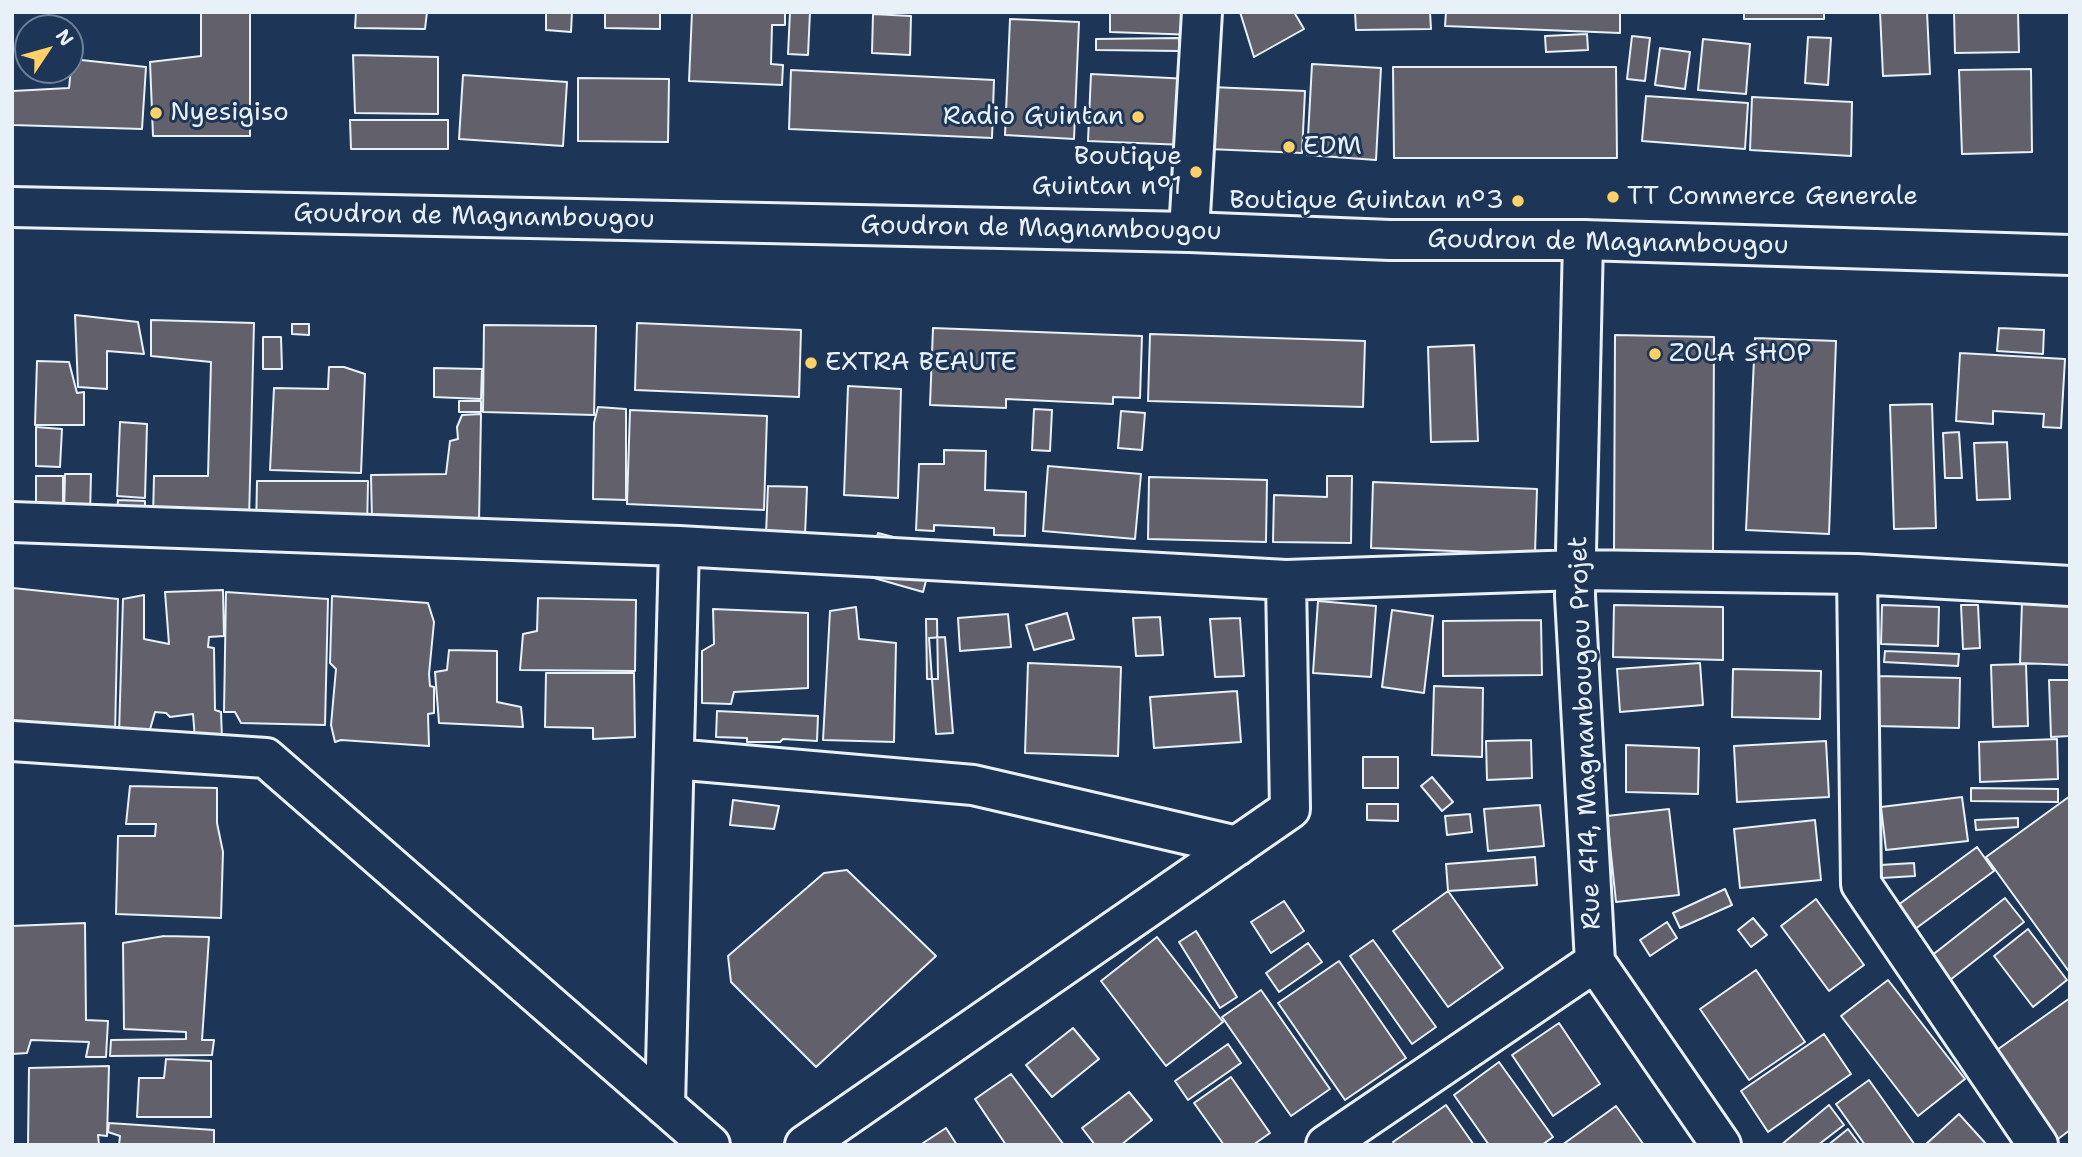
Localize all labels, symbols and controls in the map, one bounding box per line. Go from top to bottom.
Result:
north arrow [14,14,84,84]
text: N [50,24,79,51]
place label: Nyesigiso [170,97,289,129]
place label: Radio Guintan [943,101,1124,133]
marker: Nyesigiso [148,105,164,121]
marker: Radio Guintan [1130,109,1146,125]
place label: EDM [1303,131,1362,163]
marker: EDM [1281,139,1297,155]
place label: Boutique Guintan n°1 [1032,141,1182,202]
marker: Boutique Guintan n°1 [1188,164,1204,180]
place label: TT Commerce Generale [1627,181,1918,213]
place label: Boutique Guintan n°3 [1229,185,1504,217]
marker: TT Commerce Generale [1605,189,1621,205]
marker: Boutique Guintan n°3 [1510,193,1526,209]
street label: Goudron de Magnambougou [293,198,655,236]
street label: Goudron de Magnambougou [860,210,1222,248]
street label: Goudron de Magnambougou [1427,224,1789,262]
place label: ZOLA SHOP [1669,338,1811,370]
marker: ZOLA SHOP [1647,346,1663,362]
place label: EXTRA BEAUTE [825,347,1017,379]
marker: EXTRA BEAUTE [803,355,819,371]
street label: Rue 414, Magnanbougou Projet [1564,536,1608,930]

